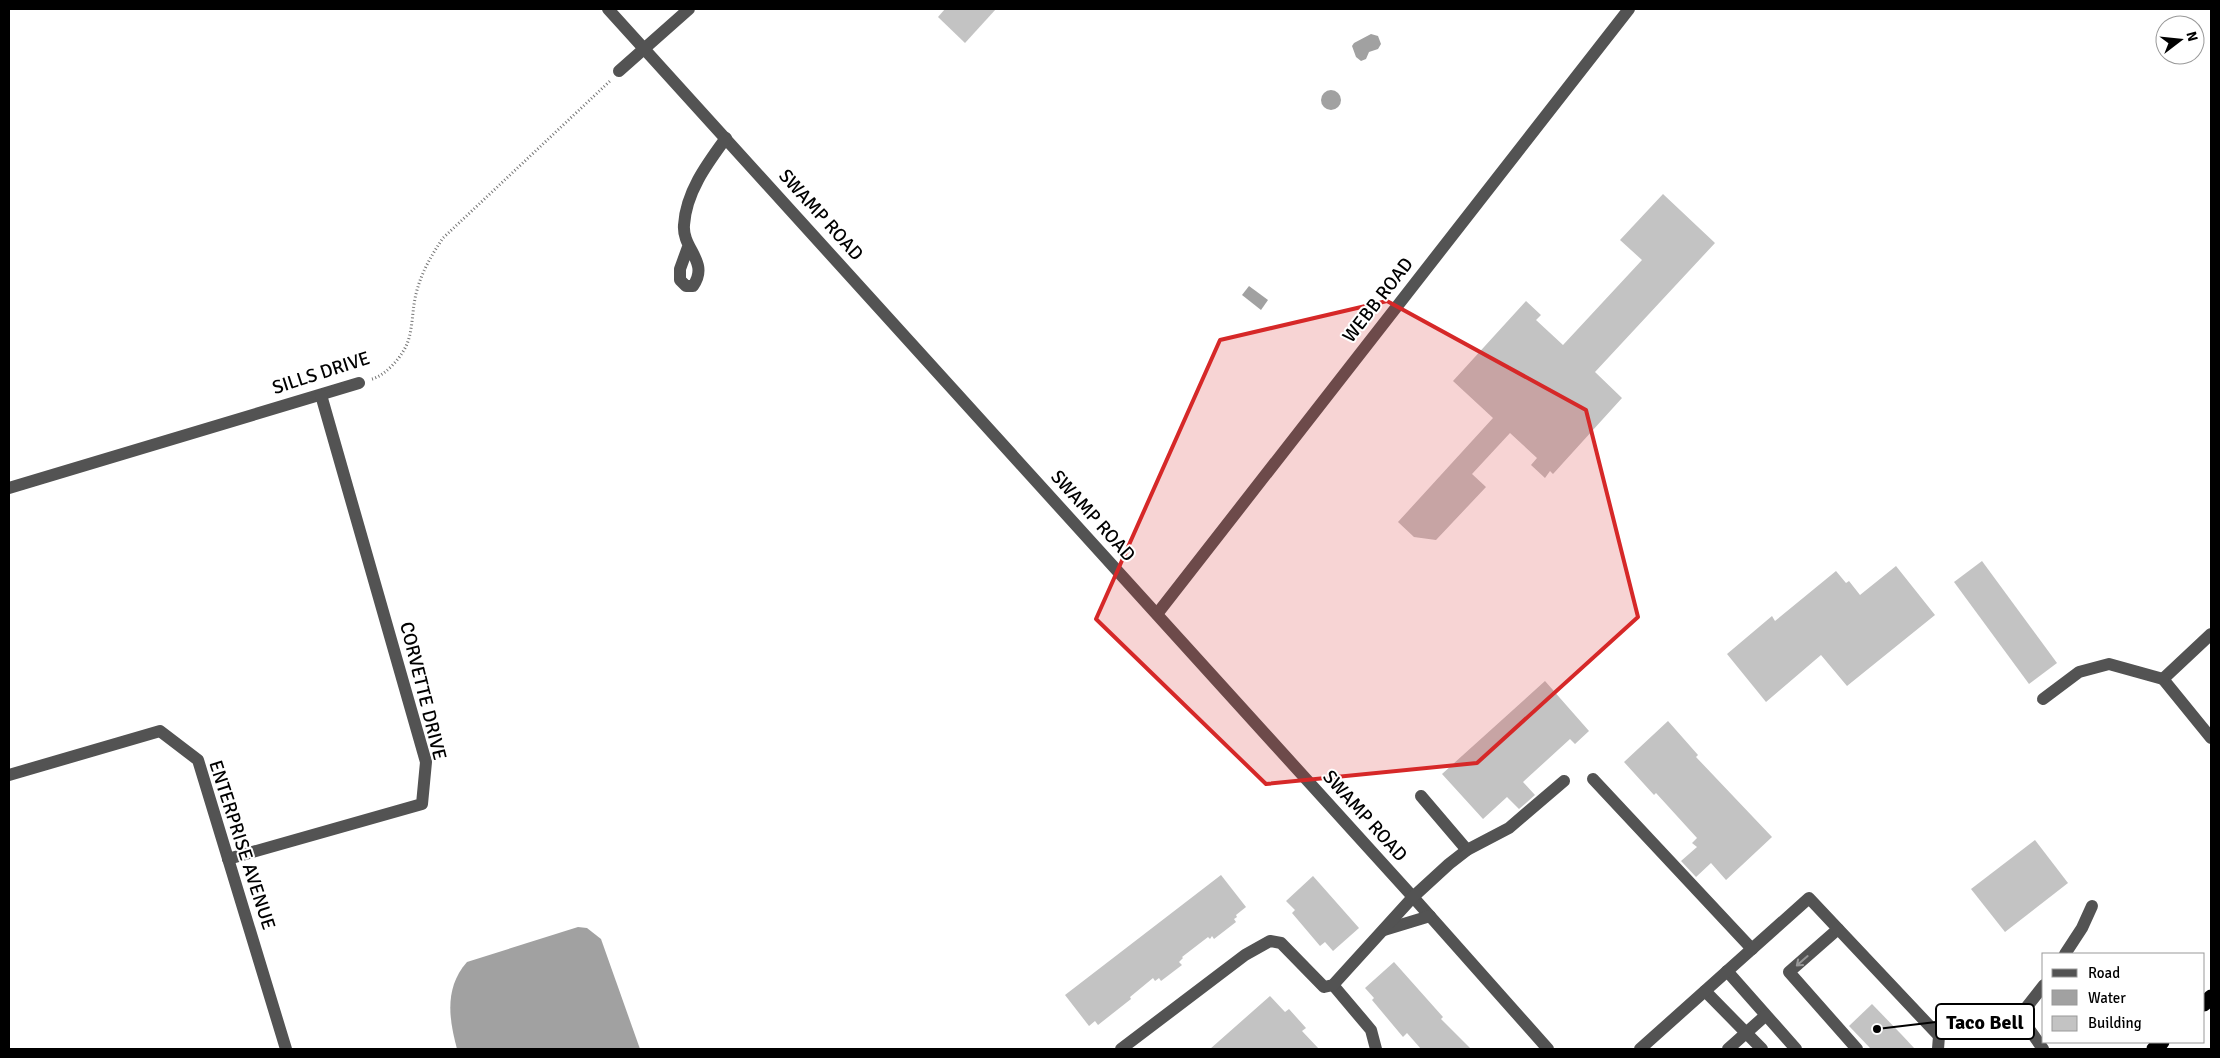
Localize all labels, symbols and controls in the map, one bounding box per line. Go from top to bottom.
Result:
north arrow [2155,15,2205,65]
text: N [2183,30,2202,44]
street label: SWAMP ROAD [774,164,868,266]
street label: WEBB ROAD [1337,253,1419,347]
street label: SILLS DRIVE [269,346,373,400]
street label: SWAMP ROAD [1046,465,1140,567]
street label: CORVETTE DRIVE [394,619,452,763]
street label: ENTERPRISE AVENUE [203,757,281,933]
street label: SWAMP ROAD [1318,765,1412,867]
legend [2042,953,2205,1043]
one-way arrow [1795,955,1808,967]
text: Road [2088,964,2120,982]
text: Water [2088,989,2126,1007]
callout: Taco Bell [1936,1004,2034,1039]
text: Taco Bell [1946,1010,2024,1035]
text: Building [2088,1014,2142,1032]

